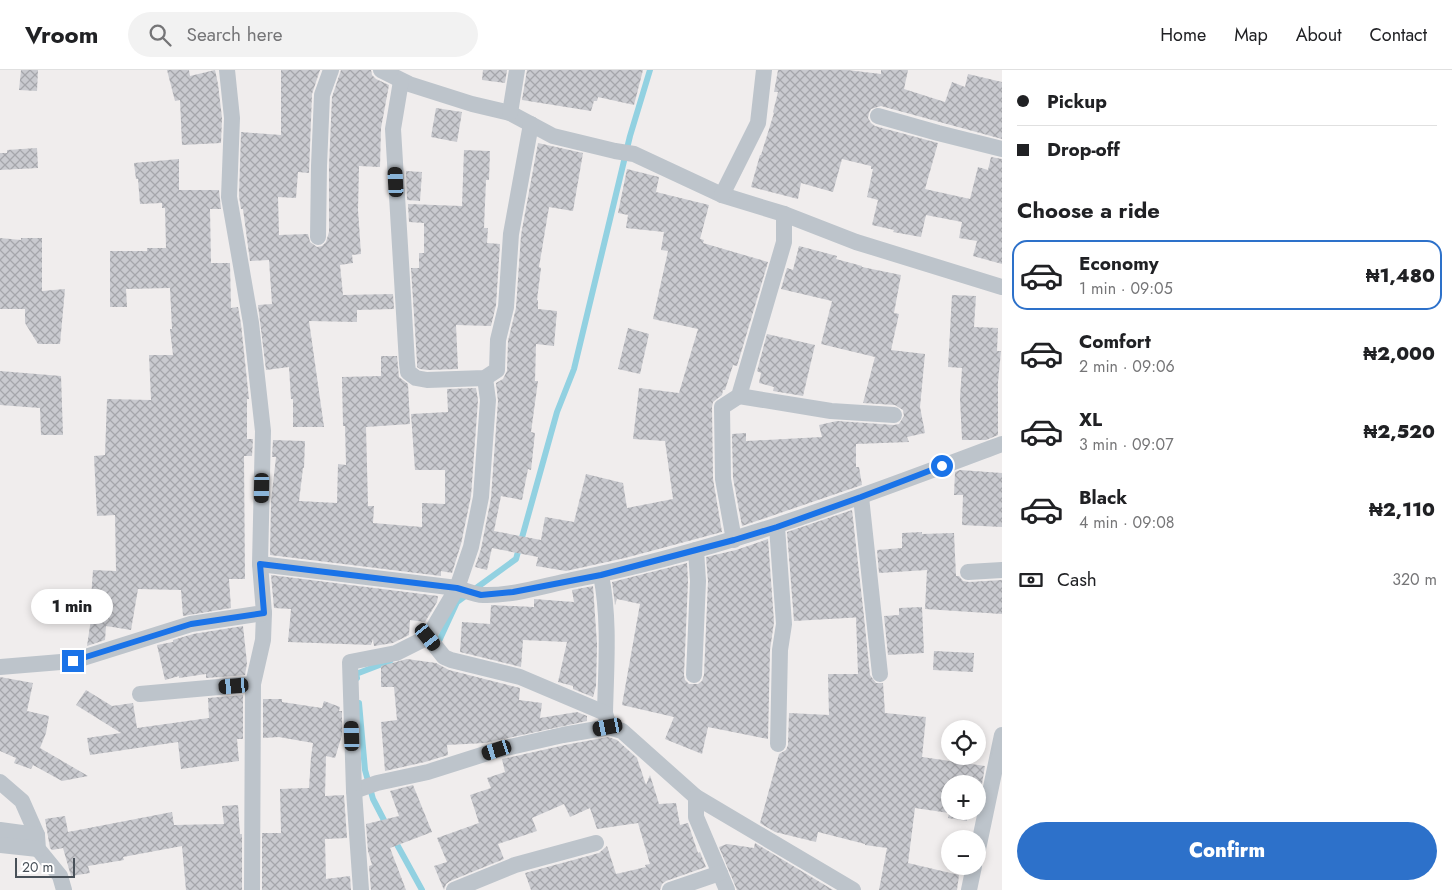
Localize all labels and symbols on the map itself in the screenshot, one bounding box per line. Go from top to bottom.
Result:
car [387,167,404,197]
route start [931,455,953,477]
car [254,473,269,503]
callout: 1 min [32,588,114,624]
car [412,621,443,653]
route end [62,650,84,672]
car [218,677,249,695]
car [591,717,624,737]
car [343,721,360,751]
car [480,738,513,762]
scale bar [15,855,75,878]

